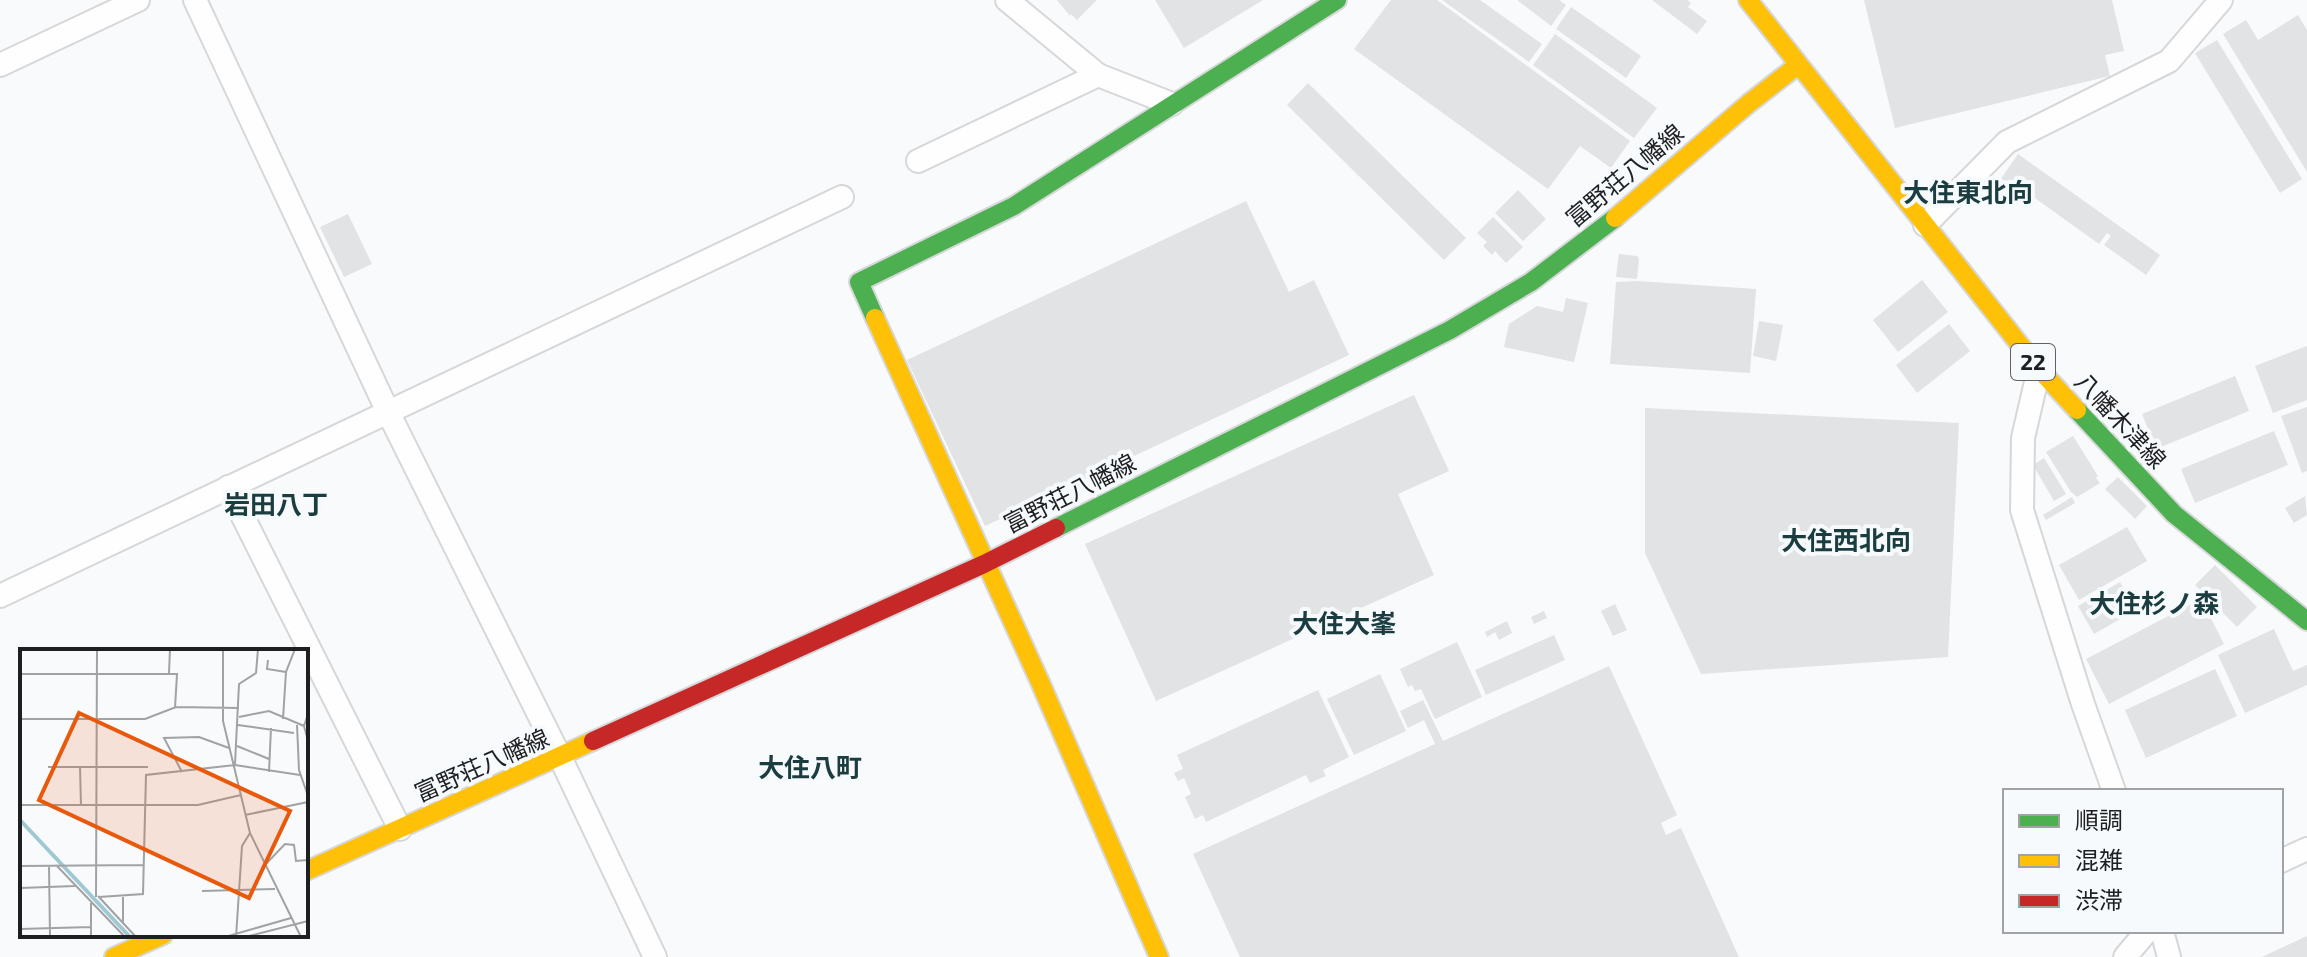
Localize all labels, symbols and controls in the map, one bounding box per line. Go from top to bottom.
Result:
street label: 富野荘八幡線 [1560,117,1689,232]
district label: 大住東北向 [1903,176,2033,207]
road number: 22 [2011,344,2055,380]
street label: 八幡木津線 [2070,366,2173,474]
street label: 富野荘八幡線 [999,447,1140,538]
district label: 岩田八丁 [224,488,328,519]
district label: 大住西北向 [1781,524,1911,555]
district label: 大住杉ノ森 [2089,587,2219,618]
district label: 大住大峯 [1292,607,1396,638]
inset map [20,649,308,937]
street label: 富野荘八幡線 [410,722,553,807]
district label: 大住八町 [758,751,862,782]
legend [2003,789,2283,933]
text: 順調 [2075,805,2123,834]
text: 混雑 [2075,845,2123,874]
text: 渋滞 [2075,885,2123,914]

